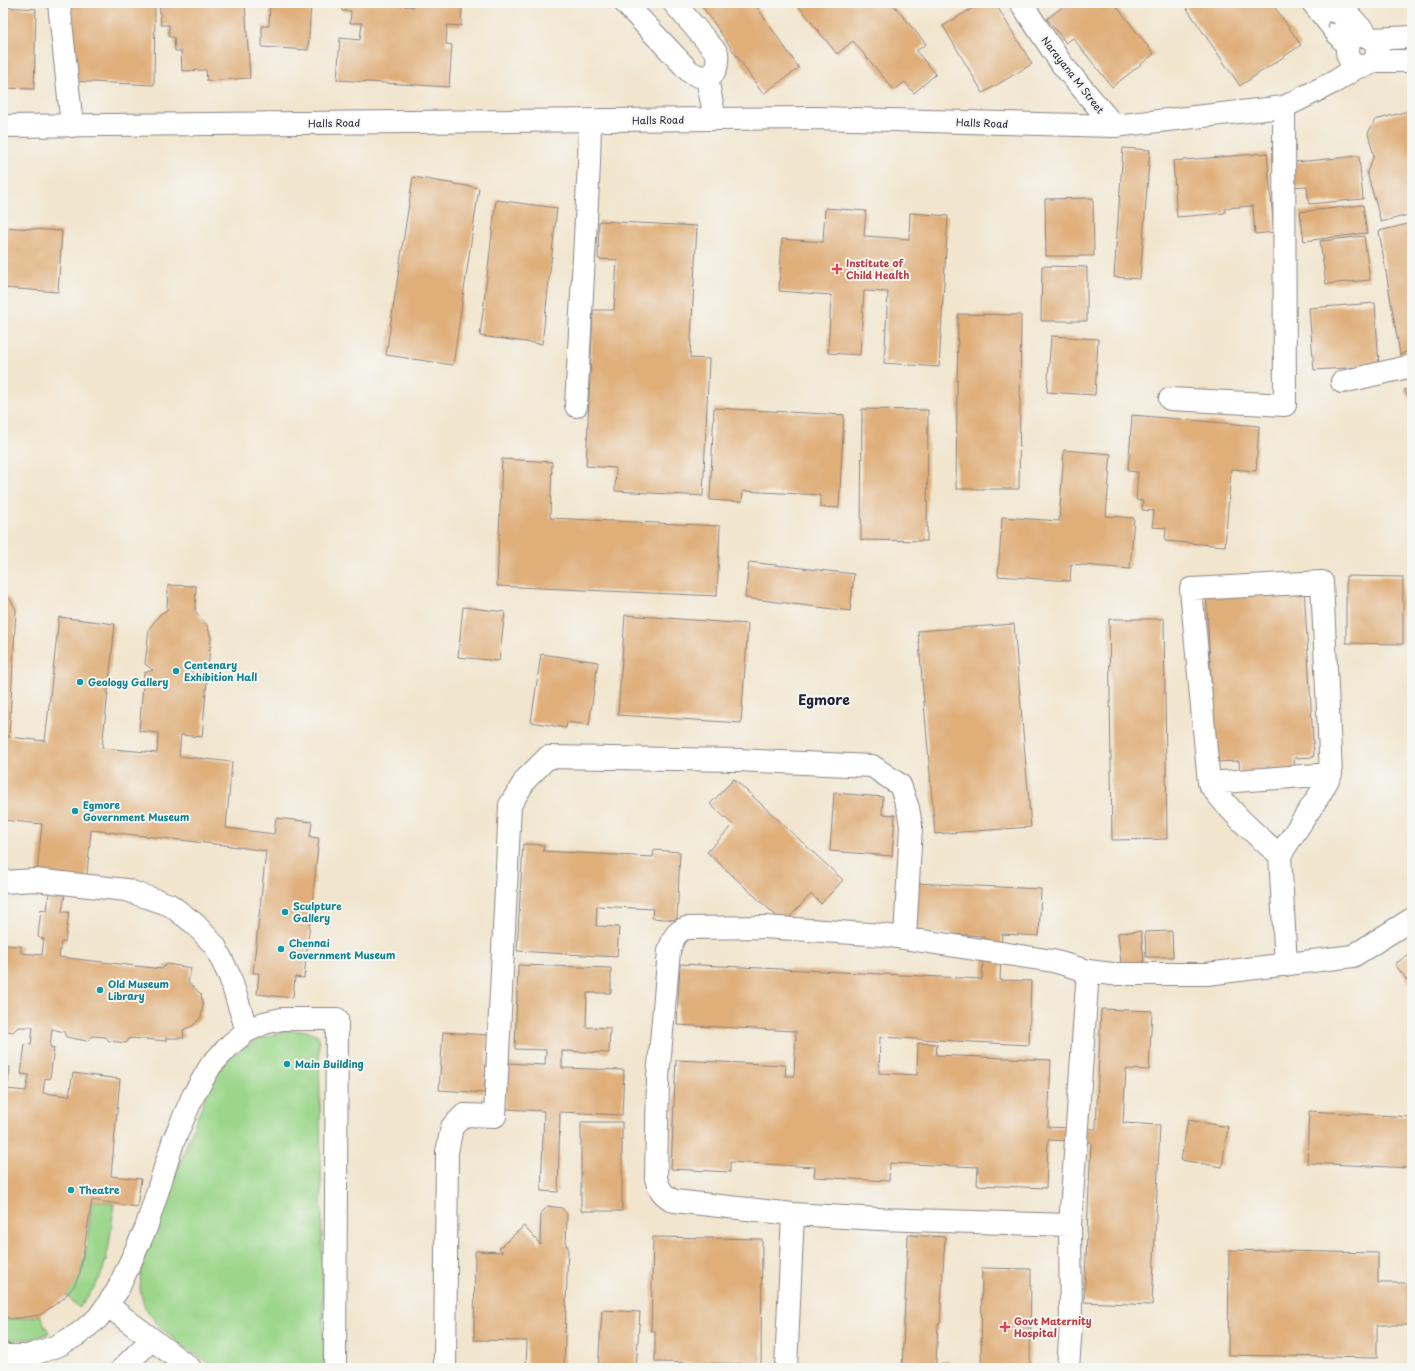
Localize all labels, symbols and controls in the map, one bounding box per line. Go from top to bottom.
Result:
one-way arrow [1328,22,1335,29]
street label: Narayana M Street [1038,33,1108,117]
street label: Halls Road [632,112,684,127]
street label: Halls Road [956,114,1009,131]
street label: Halls Road [308,115,360,130]
place label: Institute of Child Health [846,255,909,282]
marker: Institute of Child Health [831,263,843,275]
place label: Centenary Exhibition Hall [184,657,257,684]
marker: Centenary Exhibition Hall [171,666,181,676]
place label: Geology Gallery [88,674,168,690]
marker: Geology Gallery [75,677,85,687]
district label: Egmore [798,689,850,710]
place label: Egmore Government Museum [83,797,189,824]
marker: Egmore Government Museum [70,806,80,816]
place label: Sculpture Gallery [293,898,342,925]
marker: Sculpture Gallery [280,907,290,917]
place label: Chennai Government Museum [289,935,395,962]
marker: Chennai Government Museum [276,944,286,954]
place label: Old Museum Library [108,976,169,1003]
marker: Old Museum Library [95,985,105,995]
place label: Main Building [295,1056,364,1071]
marker: Main Building [282,1059,292,1069]
place label: Theatre [79,1182,120,1197]
marker: Theatre [66,1185,76,1195]
place label: Govt Maternity Hospital [1014,1313,1092,1340]
marker: Govt Maternity Hospital [999,1321,1011,1333]

